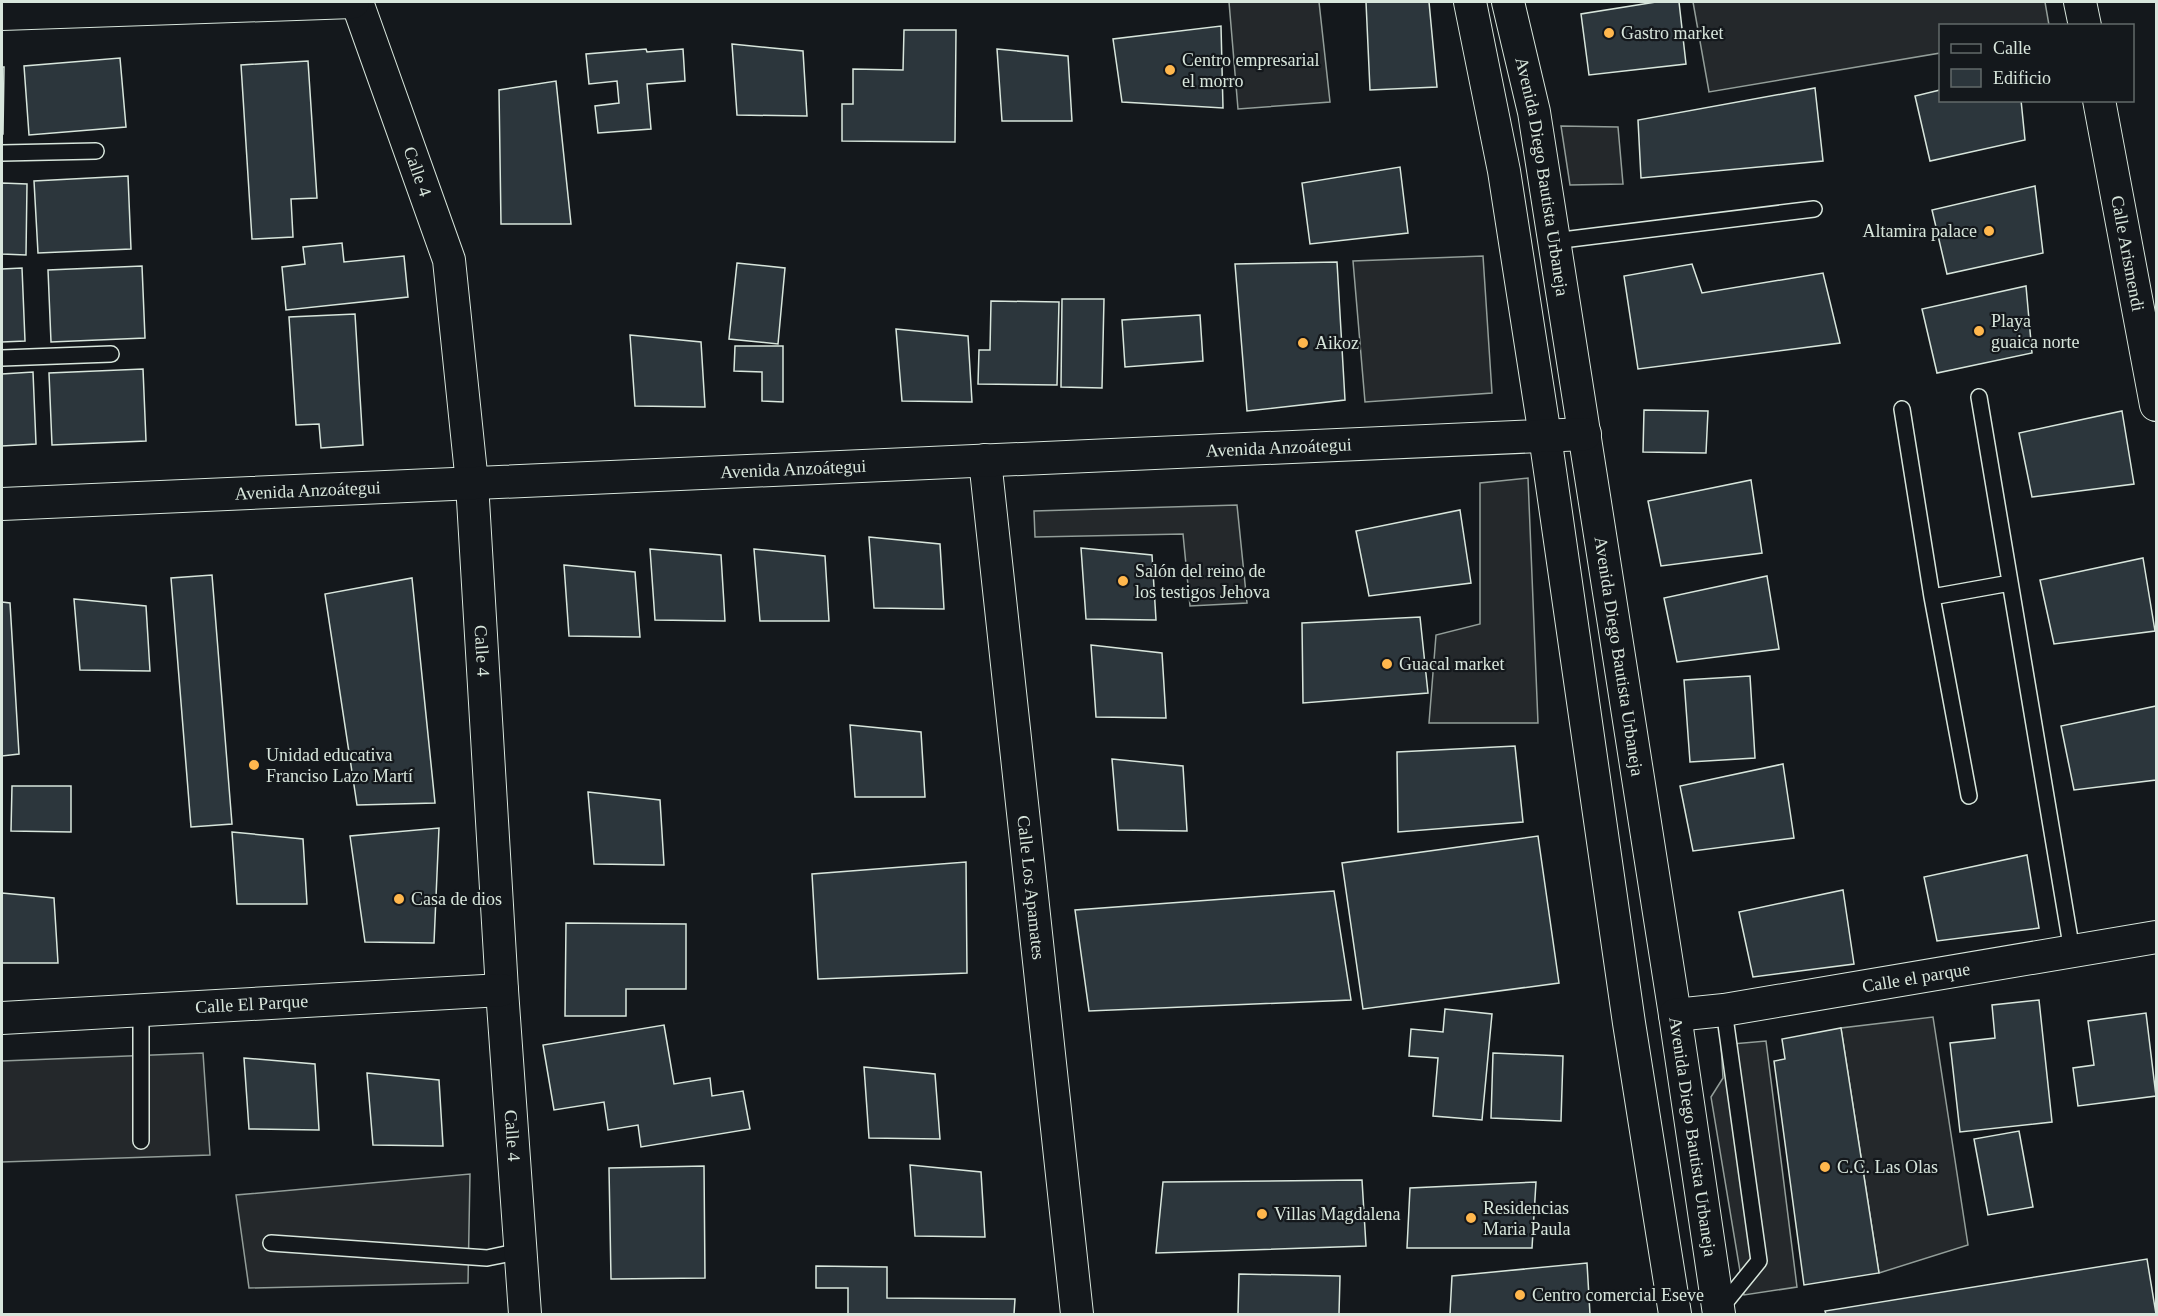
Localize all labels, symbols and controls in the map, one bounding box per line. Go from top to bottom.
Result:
place label: Gastro market [1621,23,1723,43]
legend [1939,24,2134,102]
marker: Gastro market [1602,26,1616,40]
text: Calle [1993,38,2031,58]
place label: Centro empresarial el morro [1182,50,1319,91]
street label: Avenida Diego Bautista Urbaneja [1511,55,1573,297]
marker: Centro empresarial el morro [1163,63,1177,77]
text: Edificio [1993,68,2051,88]
street label: Calle 4 [399,144,436,199]
street label: Calle Arismendi [2107,194,2148,313]
place label: Altamira palace [1863,221,1977,241]
marker: Altamira palace [1982,224,1996,238]
place label: Playa guaica norte [1991,311,2079,352]
marker: Playa guaica norte [1972,324,1986,338]
place label: Aikoz [1315,333,1359,353]
marker: Aikoz [1296,336,1310,350]
street label: Avenida Anzoátegui [1205,434,1352,461]
street label: Avenida Anzoátegui [720,456,867,482]
street label: Avenida Anzoátegui [234,477,381,504]
street label: Avenida Diego Bautista Urbaneja [1590,535,1648,778]
place label: Salón del reino de los testigos Jehova [1135,561,1270,602]
marker: Salón del reino de los testigos Jehova [1116,574,1130,588]
street label: Calle 4 [470,624,493,677]
place label: Guacal market [1399,654,1504,674]
marker: Guacal market [1380,657,1394,671]
place label: Unidad educativa Franciso Lazo Martí [266,745,413,786]
marker: Unidad educativa Franciso Lazo Martí [247,758,261,772]
street label: Calle Los Apamates [1013,814,1049,961]
place label: Casa de dios [411,889,502,909]
marker: Casa de dios [392,892,406,906]
street label: Calle el parque [1861,959,1971,996]
street label: Calle El Parque [195,991,309,1017]
street label: Avenida Diego Bautista Urbaneja [1665,1015,1720,1258]
street label: Calle 4 [501,1109,524,1162]
place label: C.C. Las Olas [1837,1157,1938,1177]
marker: C.C. Las Olas [1818,1160,1832,1174]
place label: Residencias Maria Paula [1483,1198,1570,1239]
place label: Villas Magdalena [1274,1204,1400,1224]
marker: Villas Magdalena [1255,1207,1269,1221]
marker: Residencias Maria Paula [1464,1211,1478,1225]
place label: Centro comercial Eseve [1532,1285,1704,1305]
marker: Centro comercial Eseve [1513,1288,1527,1302]

